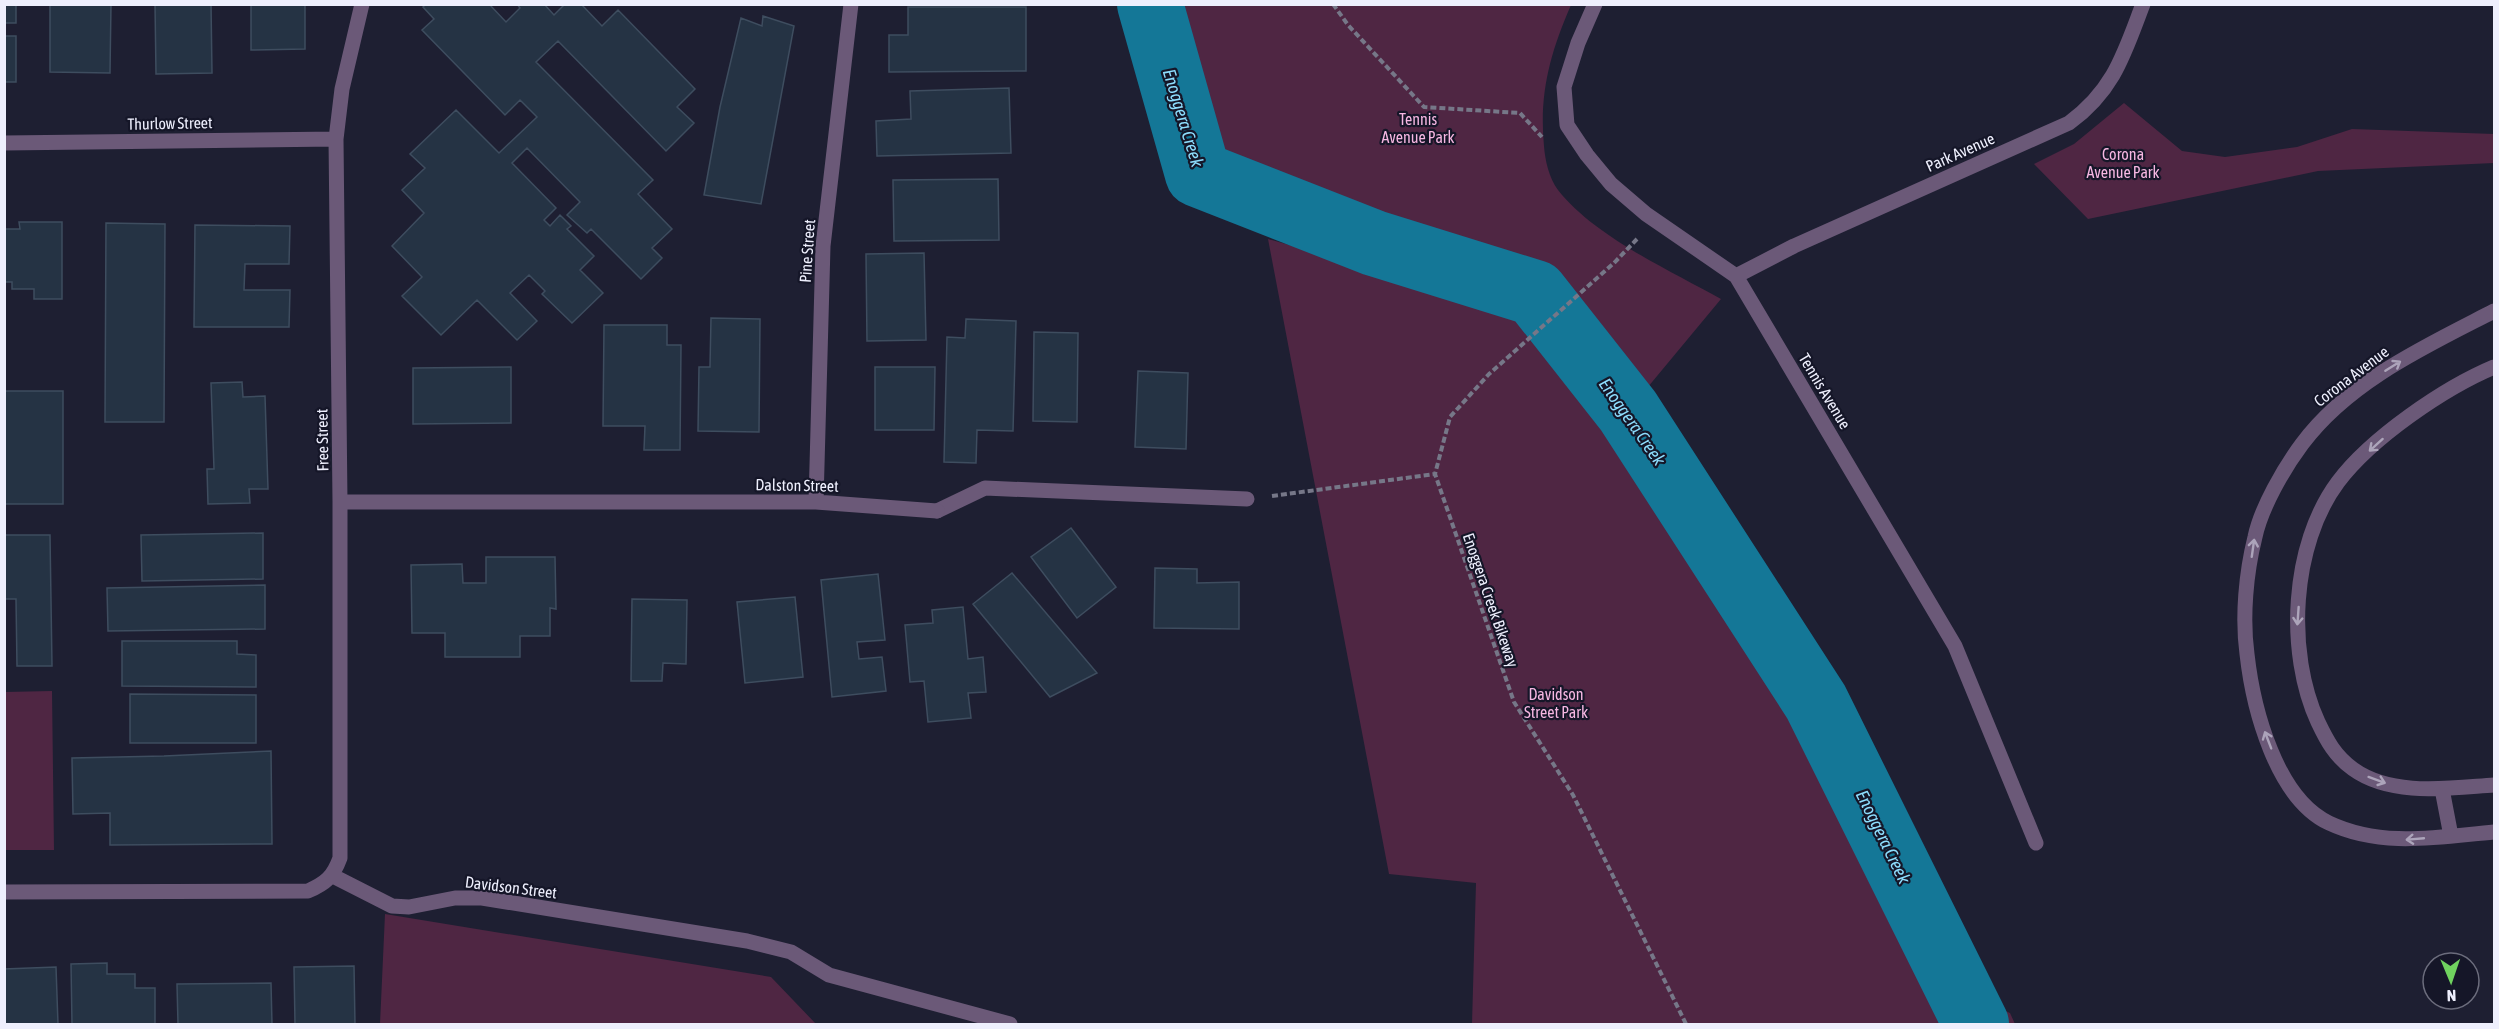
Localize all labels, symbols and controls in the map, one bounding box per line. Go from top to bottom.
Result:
water label: Enoggera Creek [1159,66,1209,171]
park label: Tennis Avenue Park [1381,110,1455,146]
street label: Thurlow Street [127,113,213,133]
street label: Park Avenue [1923,129,1997,175]
park label: Corona Avenue Park [2086,145,2160,181]
street label: Pine Street [796,218,818,283]
street label: Corona Avenue [2310,342,2392,410]
street label: Tennis Avenue [1795,350,1855,432]
one-way arrow [2384,359,2401,371]
water label: Enoggera Creek [1595,374,1671,470]
street label: Free Street [312,408,332,471]
one-way arrow [2369,438,2384,452]
street label: Dalston Street [755,475,839,495]
street label: Enoggera Creek Bikeway [1459,531,1523,670]
one-way arrow [2247,539,2258,559]
one-way arrow [2292,605,2303,625]
park label: Davidson Street Park [1524,685,1588,721]
one-way arrow [2262,731,2273,749]
one-way arrow [2367,775,2385,786]
water label: Enoggera Creek [1852,786,1916,888]
one-way arrow [2406,834,2426,845]
street label: Davidson Street [464,872,558,902]
north arrow [2421,951,2481,1011]
text: N [2446,987,2457,1005]

